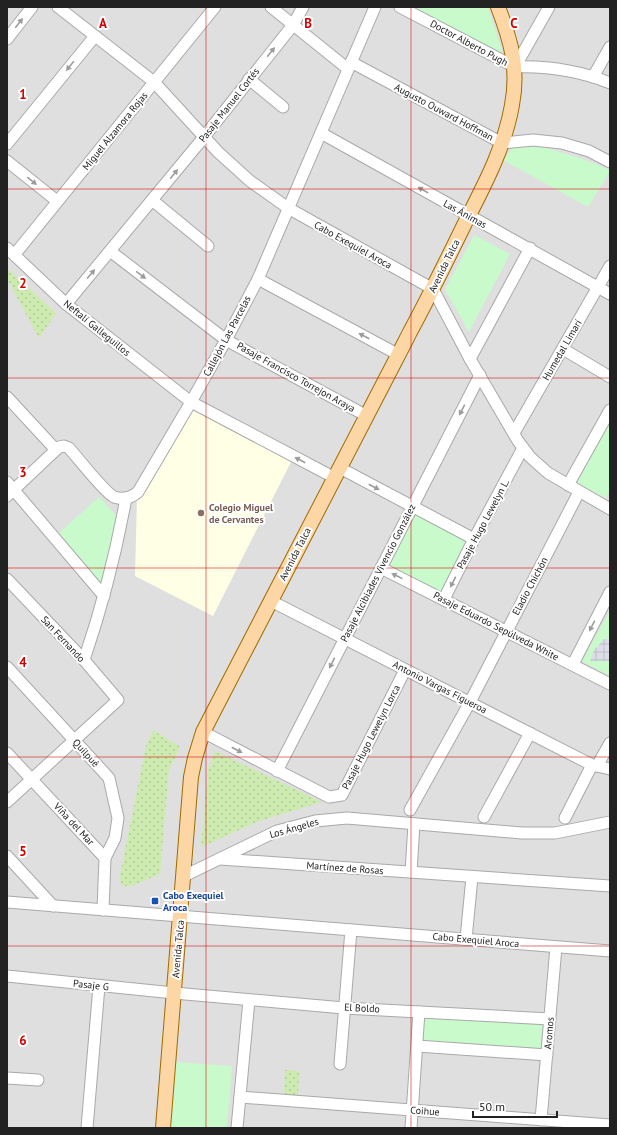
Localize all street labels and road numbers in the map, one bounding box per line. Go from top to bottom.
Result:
street label: Doctor Alberto Pugh [428,17,510,69]
street label: Pasaje Manuel Cortés [196,65,262,145]
street label: Augusto Ouward Hoffman [392,80,496,144]
street label: Miguel Alzamora Rojas [79,89,151,173]
street label: Las Ánimas [441,197,489,231]
street label: Cabo Exequiel Aroca [312,218,394,272]
street label: Avenida Talca [425,237,463,295]
street label: Callejón Las Parcelas [200,293,254,379]
street label: Neftalí Galleguillos [61,297,133,359]
street label: Humedal Limarí [539,317,585,383]
street label: Pasaje Francisco Torrejon Araya [235,339,358,415]
street label: Pasaje Hugo Lewelyn L. [454,477,512,571]
street label: Pasaje Alcibiades Vivencio González [337,502,419,644]
street label: Avenida Talca [276,525,314,583]
street label: Eladio Chichón [509,555,551,617]
street label: Pasaje Eduardo Sepúlveda White [431,589,561,663]
street label: San Fernando [38,613,88,665]
street label: Antonio Vargas Figueroa [391,658,489,716]
street label: Pasaje Hugo Lewelyn Lorca [339,682,403,791]
street label: Quilpué [70,736,102,770]
street label: Viña del Mar [50,799,98,849]
street label: Los Ángeles [268,815,320,841]
street label: Martínez de Rosas [306,859,384,877]
street label: Avenida Talca [169,920,187,978]
street label: Cabo Exequiel Aroca [432,930,520,950]
street label: Pasaje G [72,977,110,993]
street label: El Boldo [344,1001,380,1015]
street label: Aromos [541,1016,557,1050]
street label: Coihue [410,1103,440,1119]

